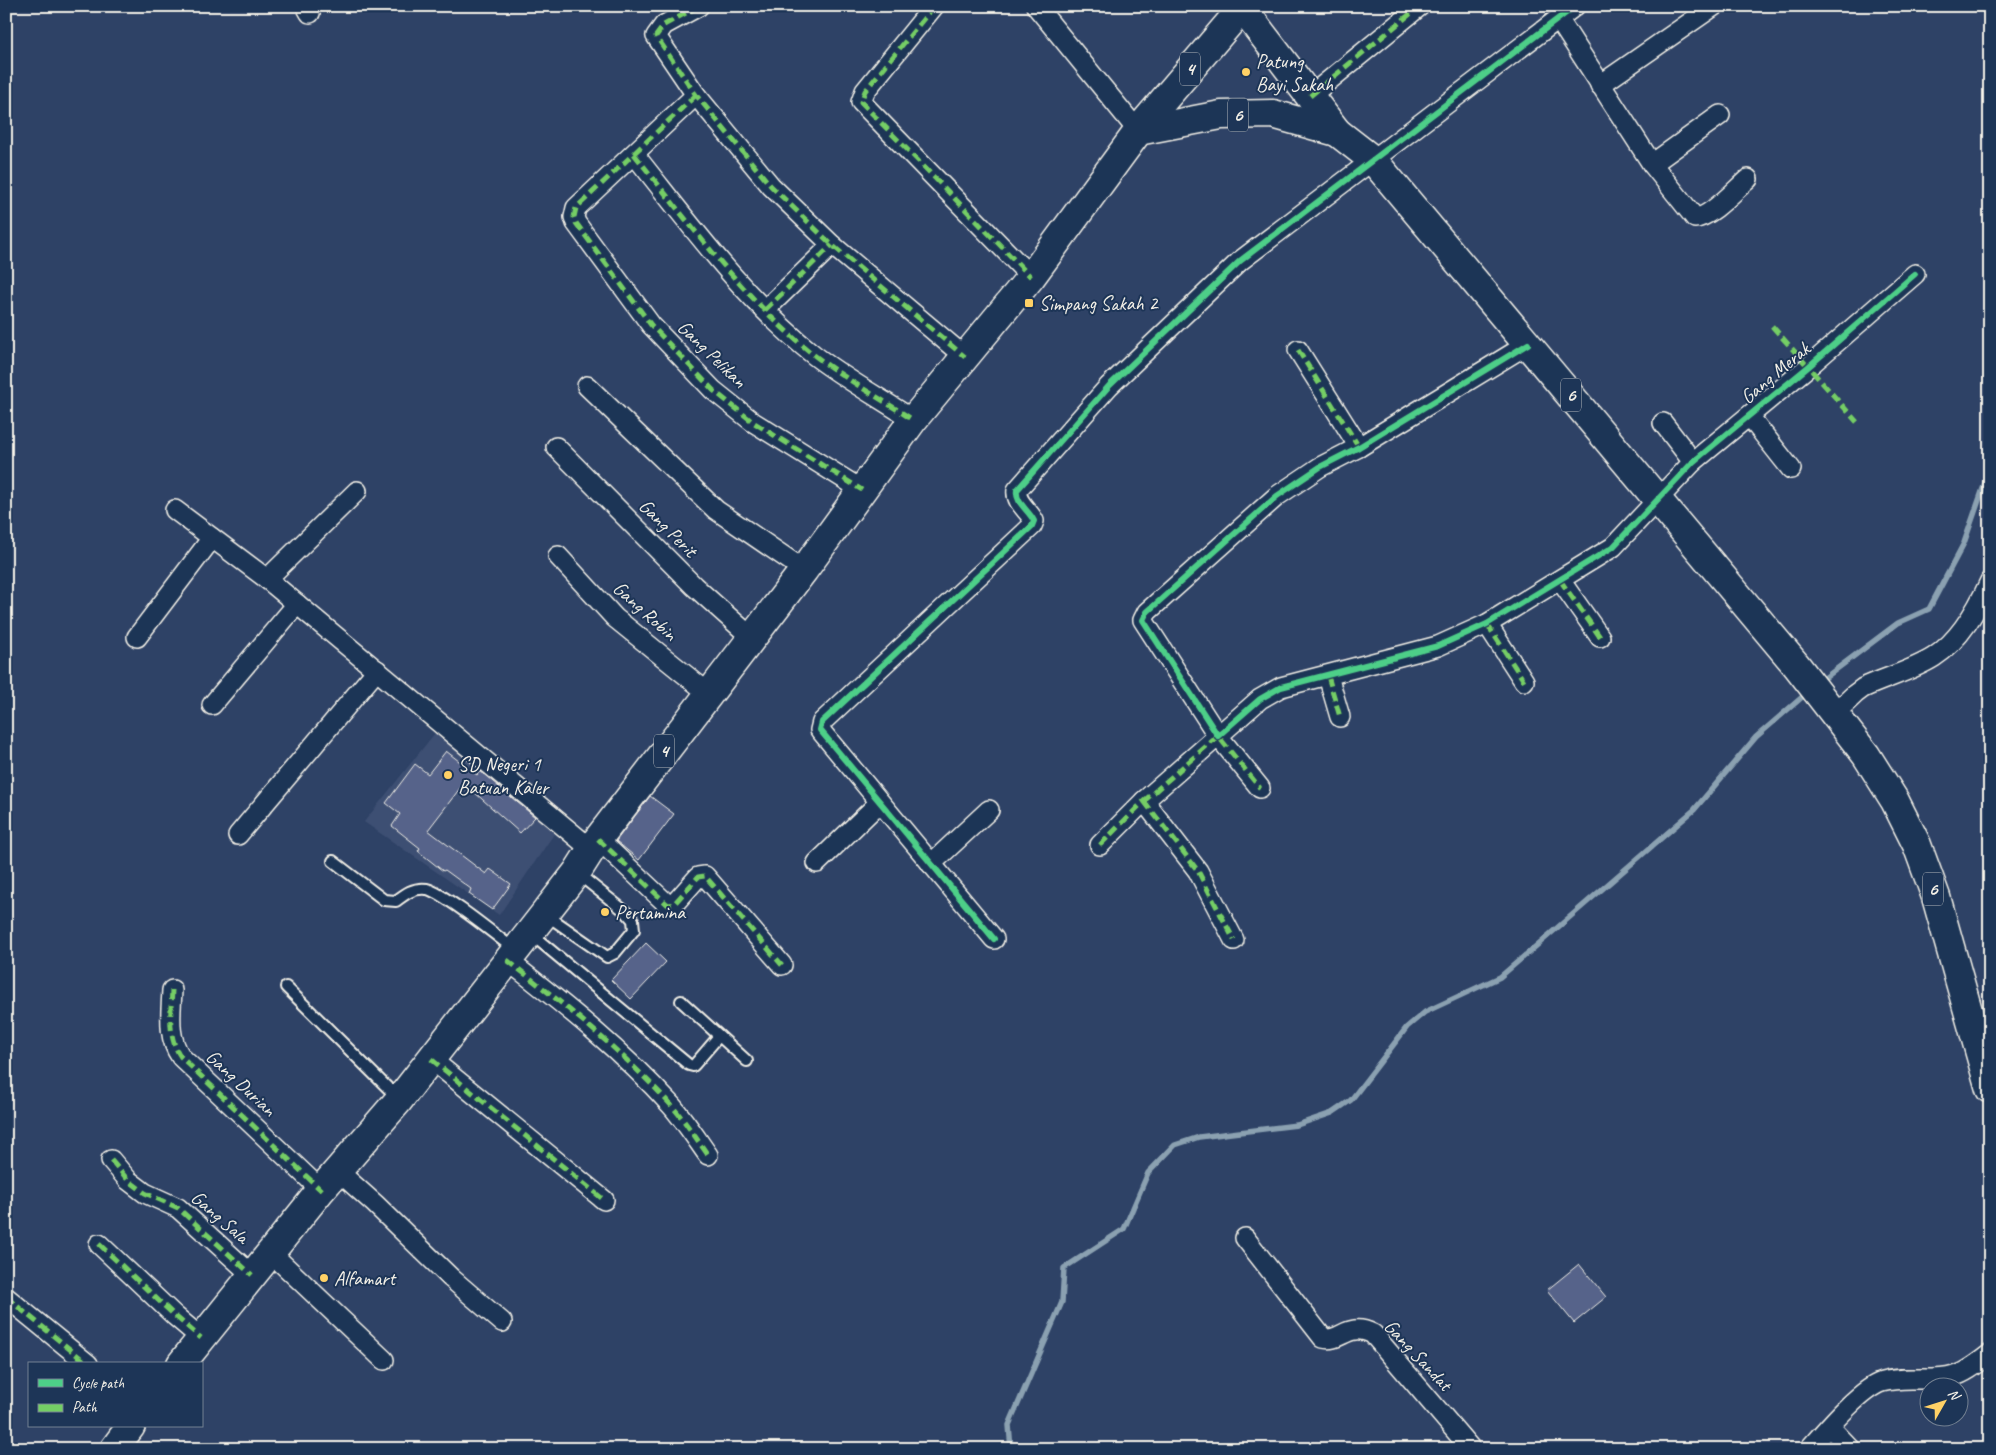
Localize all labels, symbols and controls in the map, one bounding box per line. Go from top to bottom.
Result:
place label: Patung Bayi Sakah [1256,49,1334,97]
road number: 4 [1180,52,1200,86]
marker: Patung Bayi Sakah [1240,66,1252,78]
road number: 6 [1228,98,1248,132]
place label: Simpang Sakah 2 [1039,291,1159,316]
marker: Simpang Sakah 2 [1023,297,1035,309]
street label: Gang Pelikan [672,315,753,394]
street label: Gang Merak [1735,336,1816,409]
road number: 6 [1561,378,1581,412]
street label: Gang Perit [634,494,704,564]
street label: Gang Robin [608,576,683,647]
road number: 4 [654,734,674,768]
place label: SD Negeri 1 Batuan Kaler [458,752,550,800]
marker: SD Negeri 1 Batuan Kaler [442,769,454,781]
road number: 6 [1923,872,1943,906]
place label: Pertamina [615,900,686,925]
marker: Pertamina [599,906,611,918]
street label: Gang Durian [201,1044,282,1123]
street label: Gang Sala [186,1185,255,1250]
place label: Alfamart [334,1266,397,1291]
marker: Alfamart [318,1272,330,1284]
street label: Gang Sandat [1379,1314,1459,1398]
legend [28,1362,202,1428]
text: Cycle path [72,1374,124,1393]
north arrow [1918,1378,1968,1428]
text: N [1944,1385,1965,1405]
text: Path [72,1398,98,1417]

